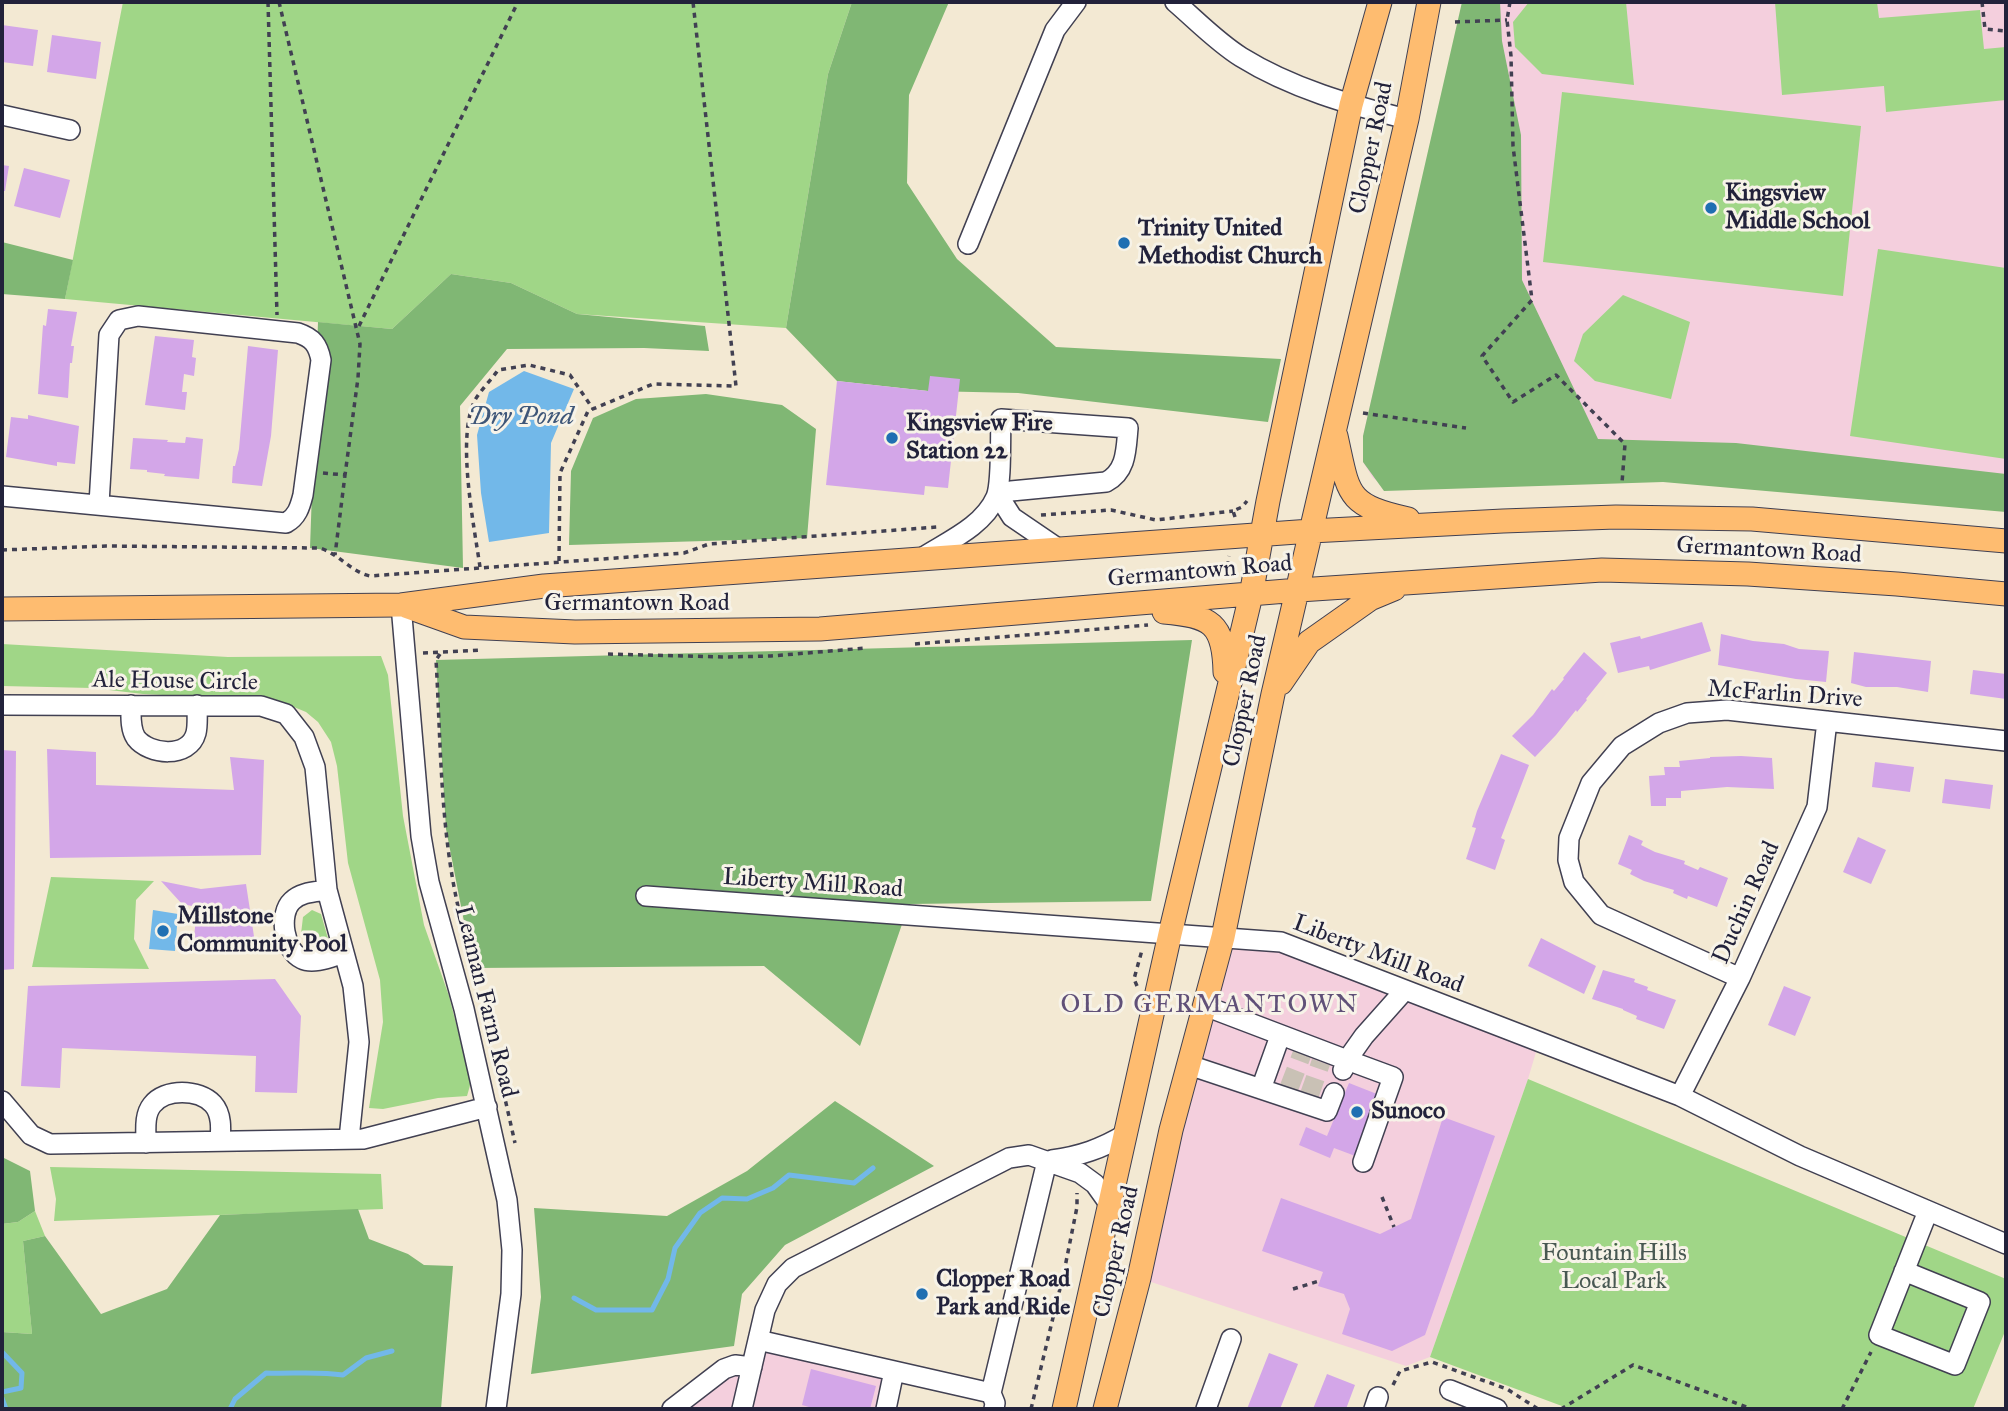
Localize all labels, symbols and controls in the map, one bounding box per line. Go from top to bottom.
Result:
street label: Clopper Road [1344,79,1400,217]
place label: Kingsview Middle School [1725,180,1870,236]
marker: Kingsview Middle School [1703,200,1719,216]
place label: Trinity United Methodist Church [1138,215,1322,271]
marker: Trinity United Methodist Church [1116,235,1132,251]
water label: Dry Pond [468,402,574,434]
place label: Kingsview Fire Station 22 [906,410,1053,466]
marker: Kingsview Fire Station 22 [884,430,900,446]
street label: Germantown Road [1676,532,1862,570]
street label: Germantown Road [1106,550,1294,594]
street label: Germantown Road [544,590,730,618]
street label: Clopper Road [1218,632,1274,770]
street label: Ale House Circle [92,666,258,698]
street label: McFarlin Drive [1706,675,1864,715]
street label: Duchin Road [1707,837,1787,969]
street label: Liberty Mill Road [722,863,904,905]
place label: Millstone Community Pool [177,903,347,959]
street label: Leaman Farm Road [447,903,523,1101]
street label: Liberty Mill Road [1289,909,1467,1001]
marker: Millstone Community Pool [155,923,171,939]
district label: OLD GERMANTOWN [1062,990,1358,1022]
place label: Sunoco [1371,1098,1445,1126]
marker: Sunoco [1349,1104,1365,1120]
street label: Clopper Road [1088,1183,1146,1321]
park label: Fountain Hills Local Park [1541,1240,1687,1296]
place label: Clopper Road Park and Ride [936,1266,1070,1322]
marker: Clopper Road Park and Ride [914,1286,930,1302]

